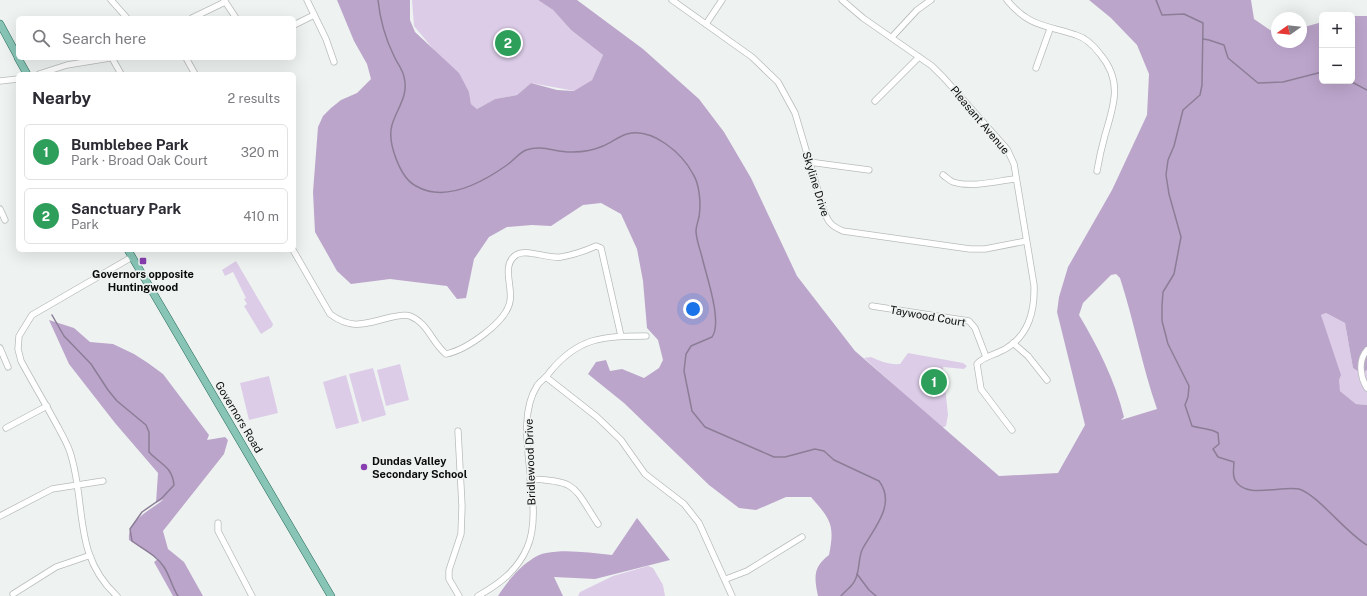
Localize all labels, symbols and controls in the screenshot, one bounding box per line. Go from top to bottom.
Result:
north arrow [1271,12,1307,48]
map controls [1319,12,1355,84]
button: + [1319,12,1355,48]
search box [16,16,296,60]
icon: search [30,27,52,49]
pin: 2 [495,28,521,58]
text: Search here [62,30,146,47]
button: − [1319,48,1355,84]
street label: Pleasant Avenue [948,84,1012,156]
text: Nearby [32,88,91,108]
text: 2 results [228,91,280,106]
text: Bumblebee Park [71,136,189,153]
text: 1 [43,145,49,160]
text: 320 m [241,145,279,160]
street label: Skyline Drive [800,150,832,218]
text: Park · Broad Oak Court [71,153,208,168]
text: Sanctuary Park [71,200,181,217]
text: 2 [42,209,50,224]
text: 410 m [243,209,279,224]
text: Park [71,217,99,232]
marker: Governors opposite Huntingwood [138,256,148,266]
place label: Governors opposite Huntingwood [92,268,194,293]
your location [683,299,703,319]
street label: Taywood Court [889,303,967,329]
pin: 1 [921,367,947,397]
street label: Governors Road [213,379,265,455]
street label: Bridlewood Drive [522,418,538,506]
place label: Dundas Valley Secondary School [372,455,468,480]
marker: Dundas Valley Secondary School [359,462,369,472]

